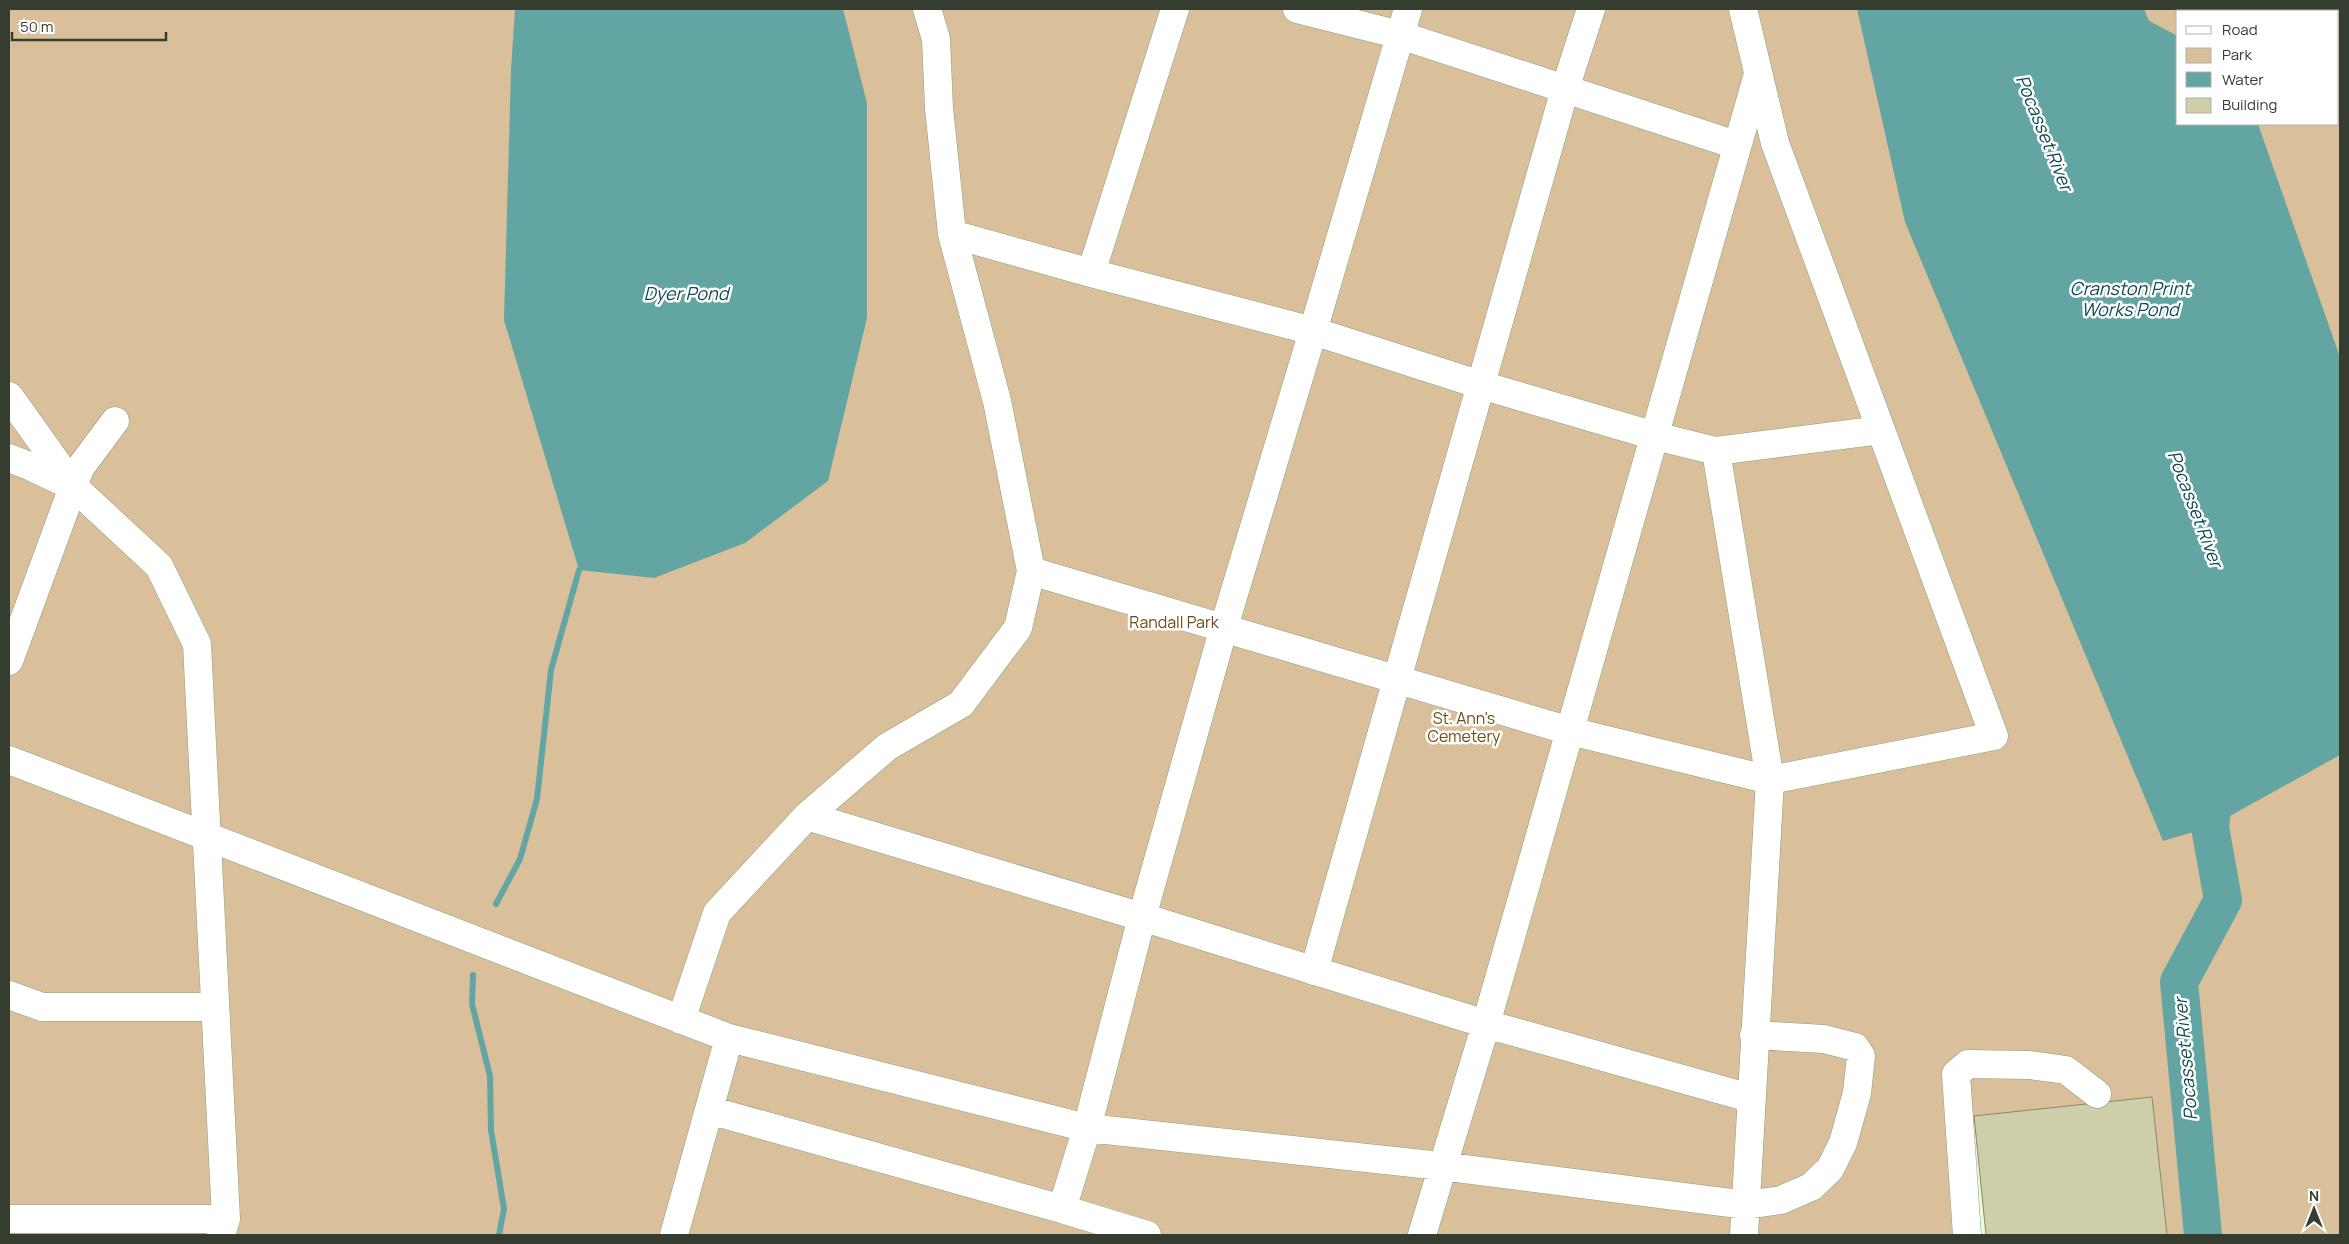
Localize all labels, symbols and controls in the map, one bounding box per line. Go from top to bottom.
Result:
scale bar [12,10,166,42]
legend [2176,10,2339,125]
text: 50 m [20,16,54,37]
text: Road [2222,19,2258,40]
text: Park [2222,44,2252,65]
text: Water [2222,69,2264,90]
water label: Pocasset River [2011,71,2080,196]
text: Building [2222,94,2277,115]
water label: Cranston Print Works Pond [2070,276,2192,321]
water label: Dyer Pond [644,281,731,305]
water label: Pocasset River [2163,447,2230,573]
park label: Randall Park [1129,611,1220,633]
park label: St. Ann's Cemetery [1428,707,1501,747]
water label: Pocasset River [2167,994,2202,1121]
north arrow [2289,1184,2339,1234]
text: N [2309,1186,2319,1205]

